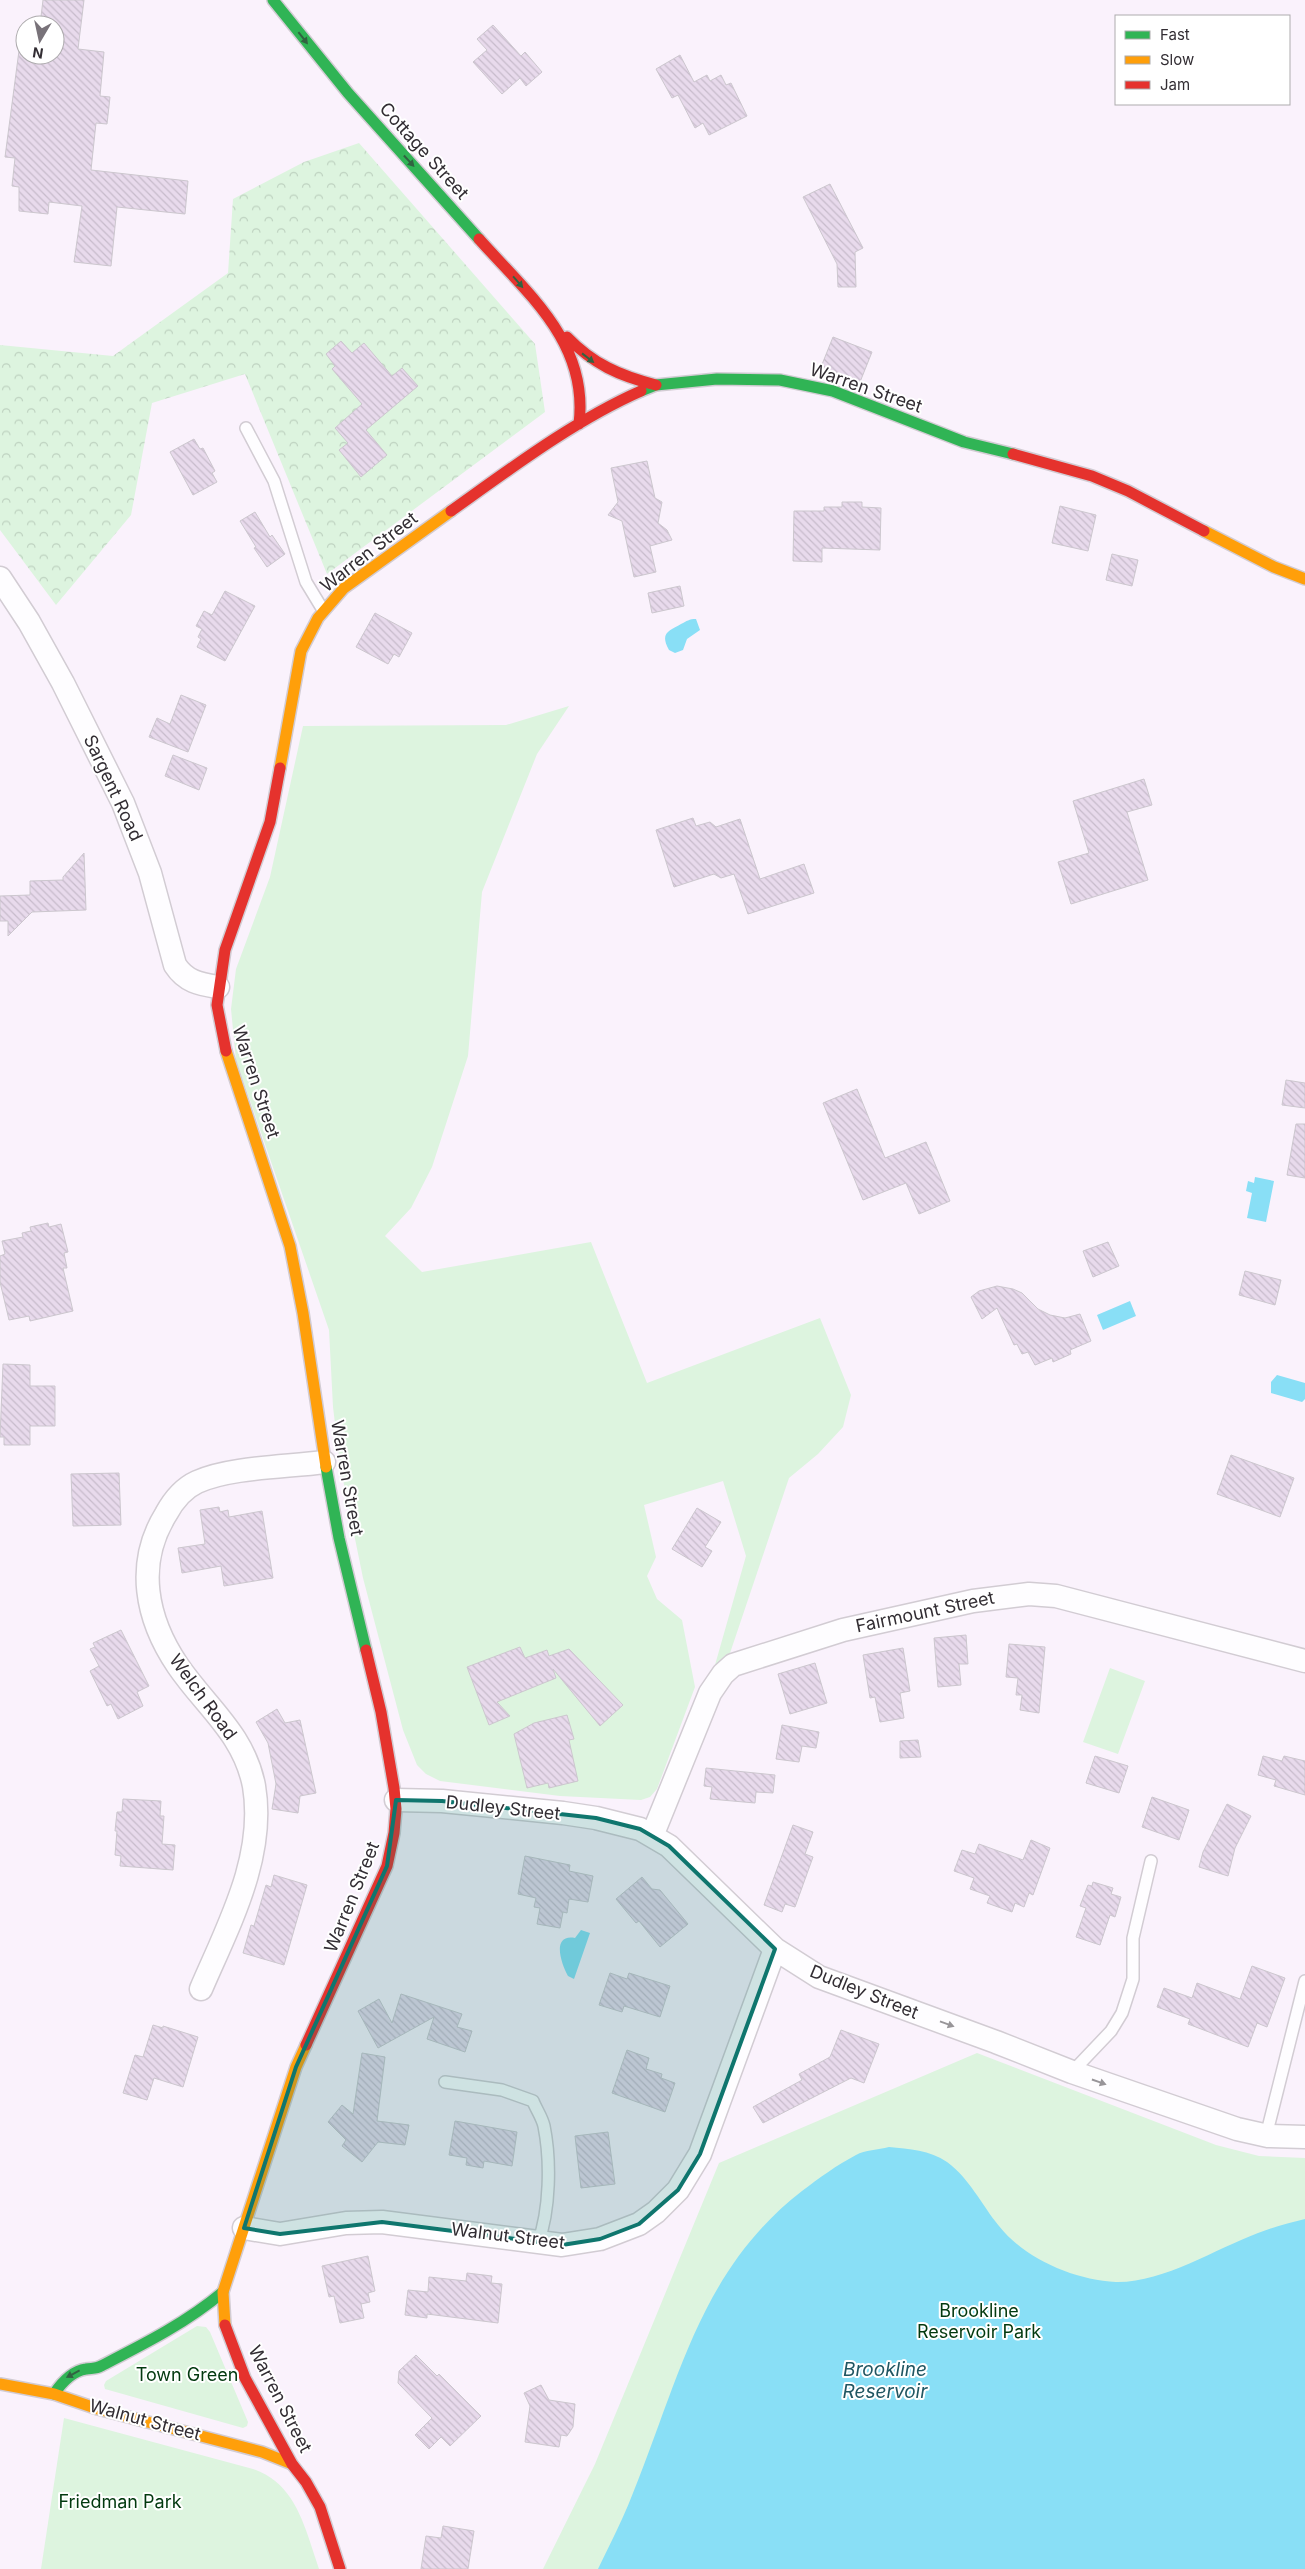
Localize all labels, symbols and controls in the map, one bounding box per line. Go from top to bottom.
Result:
north arrow [15,15,65,65]
legend [1115,15,1290,105]
text: Fast [1160,25,1190,44]
one-way arrow [297,31,308,44]
text: N [31,44,44,63]
text: Slow [1160,50,1194,69]
text: Jam [1160,75,1190,94]
street label: Cottage Street [375,98,473,203]
one-way arrow [403,155,415,167]
one-way arrow [512,275,524,287]
one-way arrow [581,352,594,363]
street label: Warren Street [807,358,925,417]
street label: Warren Street [316,507,422,596]
street label: Sargent Road [80,731,147,844]
street label: Warren Street [228,1023,285,1141]
street label: Warren Street [327,1418,368,1538]
street label: Fairmount Street [854,1587,996,1636]
street label: Welch Road [165,1650,242,1744]
street label: Dudley Street [445,1791,562,1824]
street label: Warren Street [320,1838,383,1955]
street label: Dudley Street [807,1960,922,2023]
one-way arrow [940,2020,955,2028]
one-way arrow [1092,2078,1107,2086]
street label: Walnut Street [450,2218,566,2253]
park label: Brookline Reservoir Park [917,2300,1041,2342]
street label: Warren Street [244,2342,317,2456]
water label: Brookline Reservoir [843,2358,928,2403]
park label: Town Green [136,2364,238,2385]
one-way arrow [65,2370,80,2378]
street label: Walnut Street [87,2395,203,2444]
park label: Friedman Park [58,2491,182,2512]

